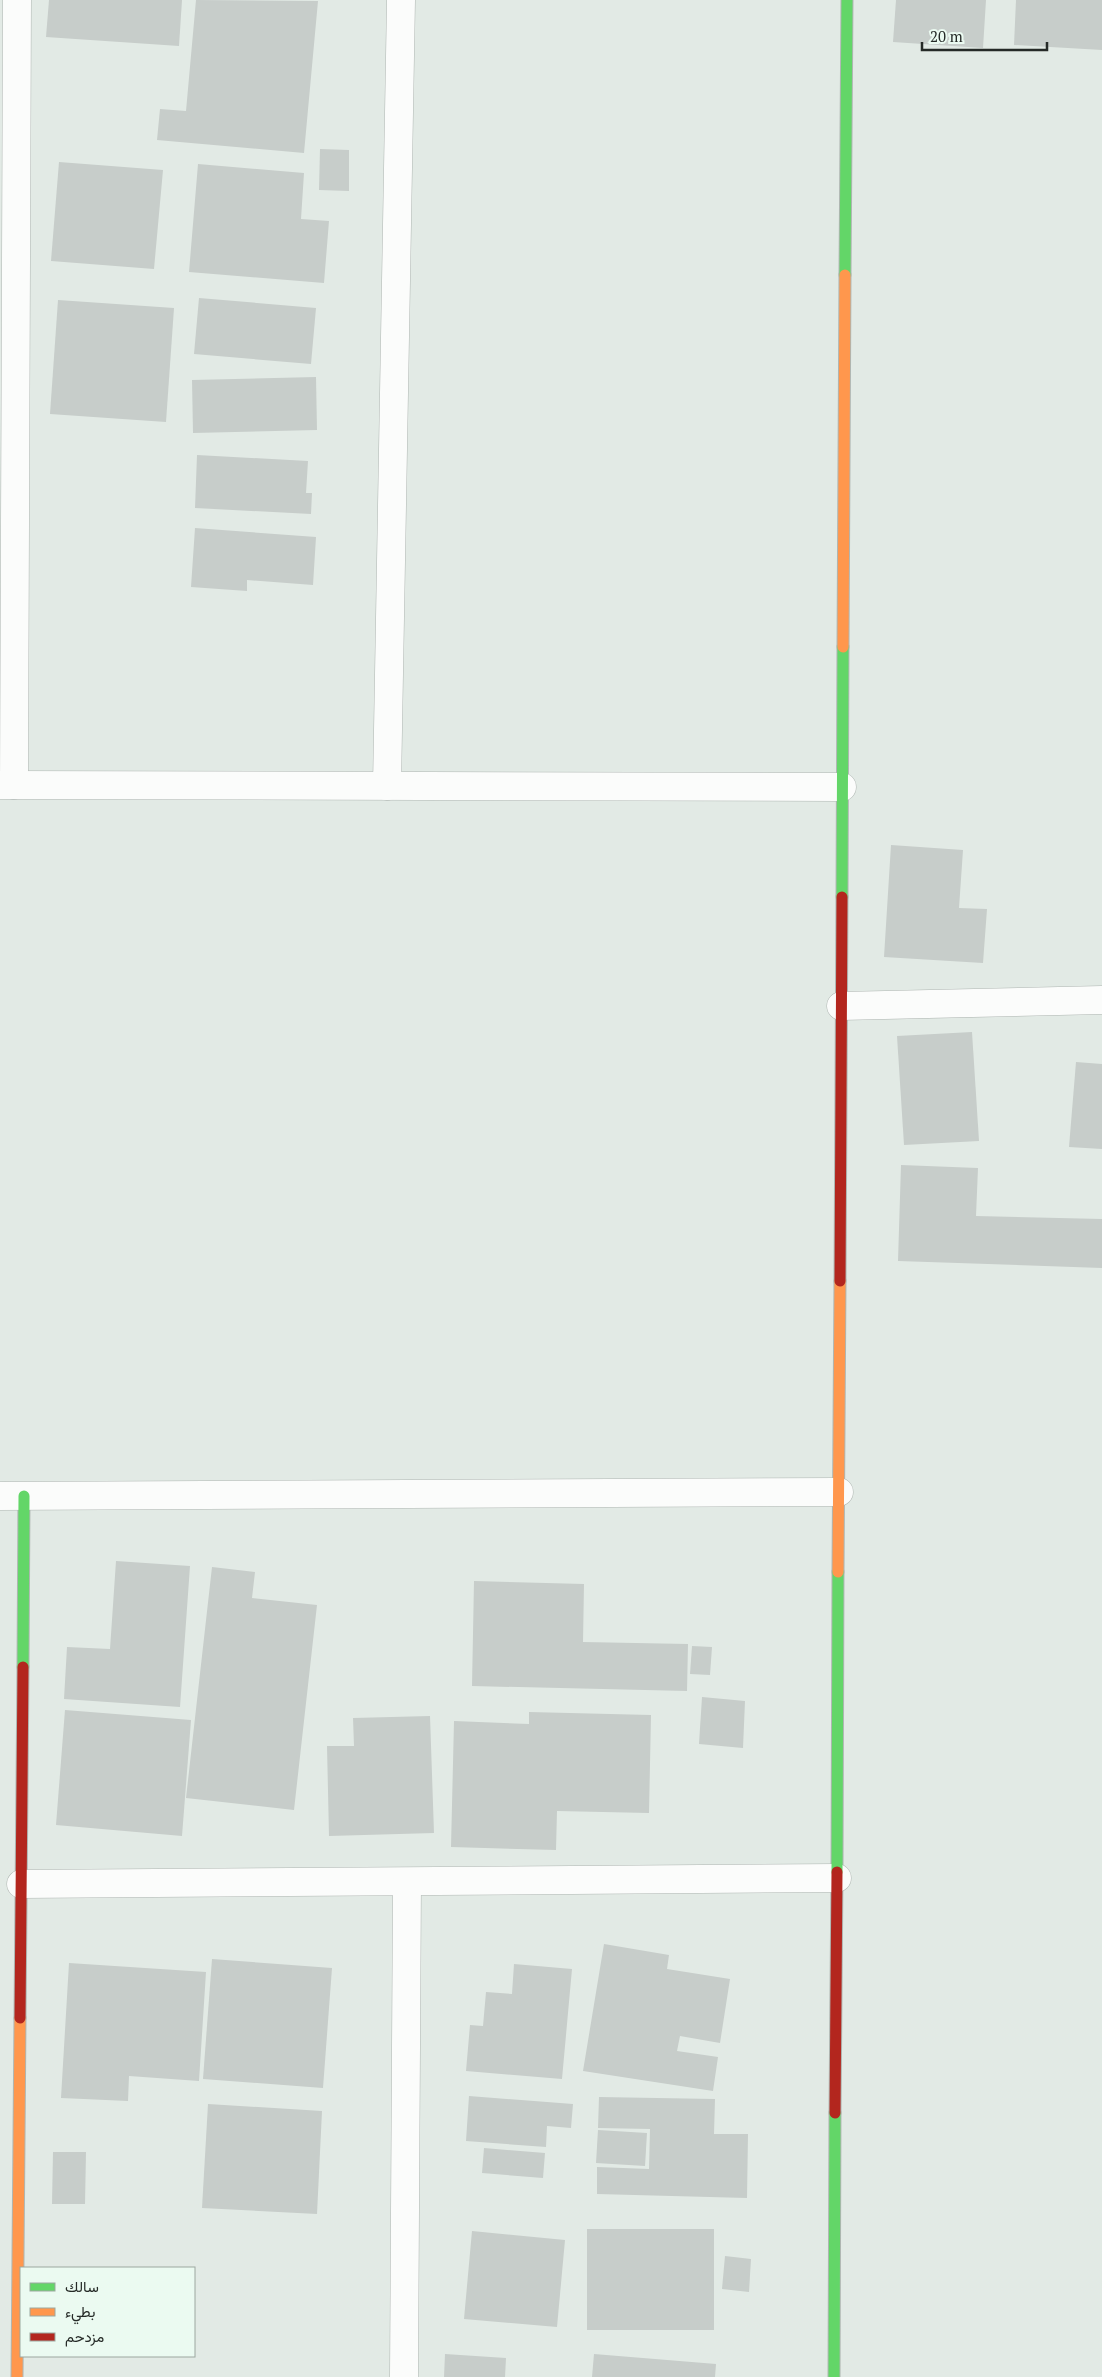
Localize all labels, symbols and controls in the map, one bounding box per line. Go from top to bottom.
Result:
scale bar [922,20,1047,52]
text: 20 m [930,26,963,46]
legend [20,2267,195,2357]
text: سالك [65,2276,99,2296]
text: بطيء [65,2301,95,2325]
text: مزدحم [65,2326,104,2347]

